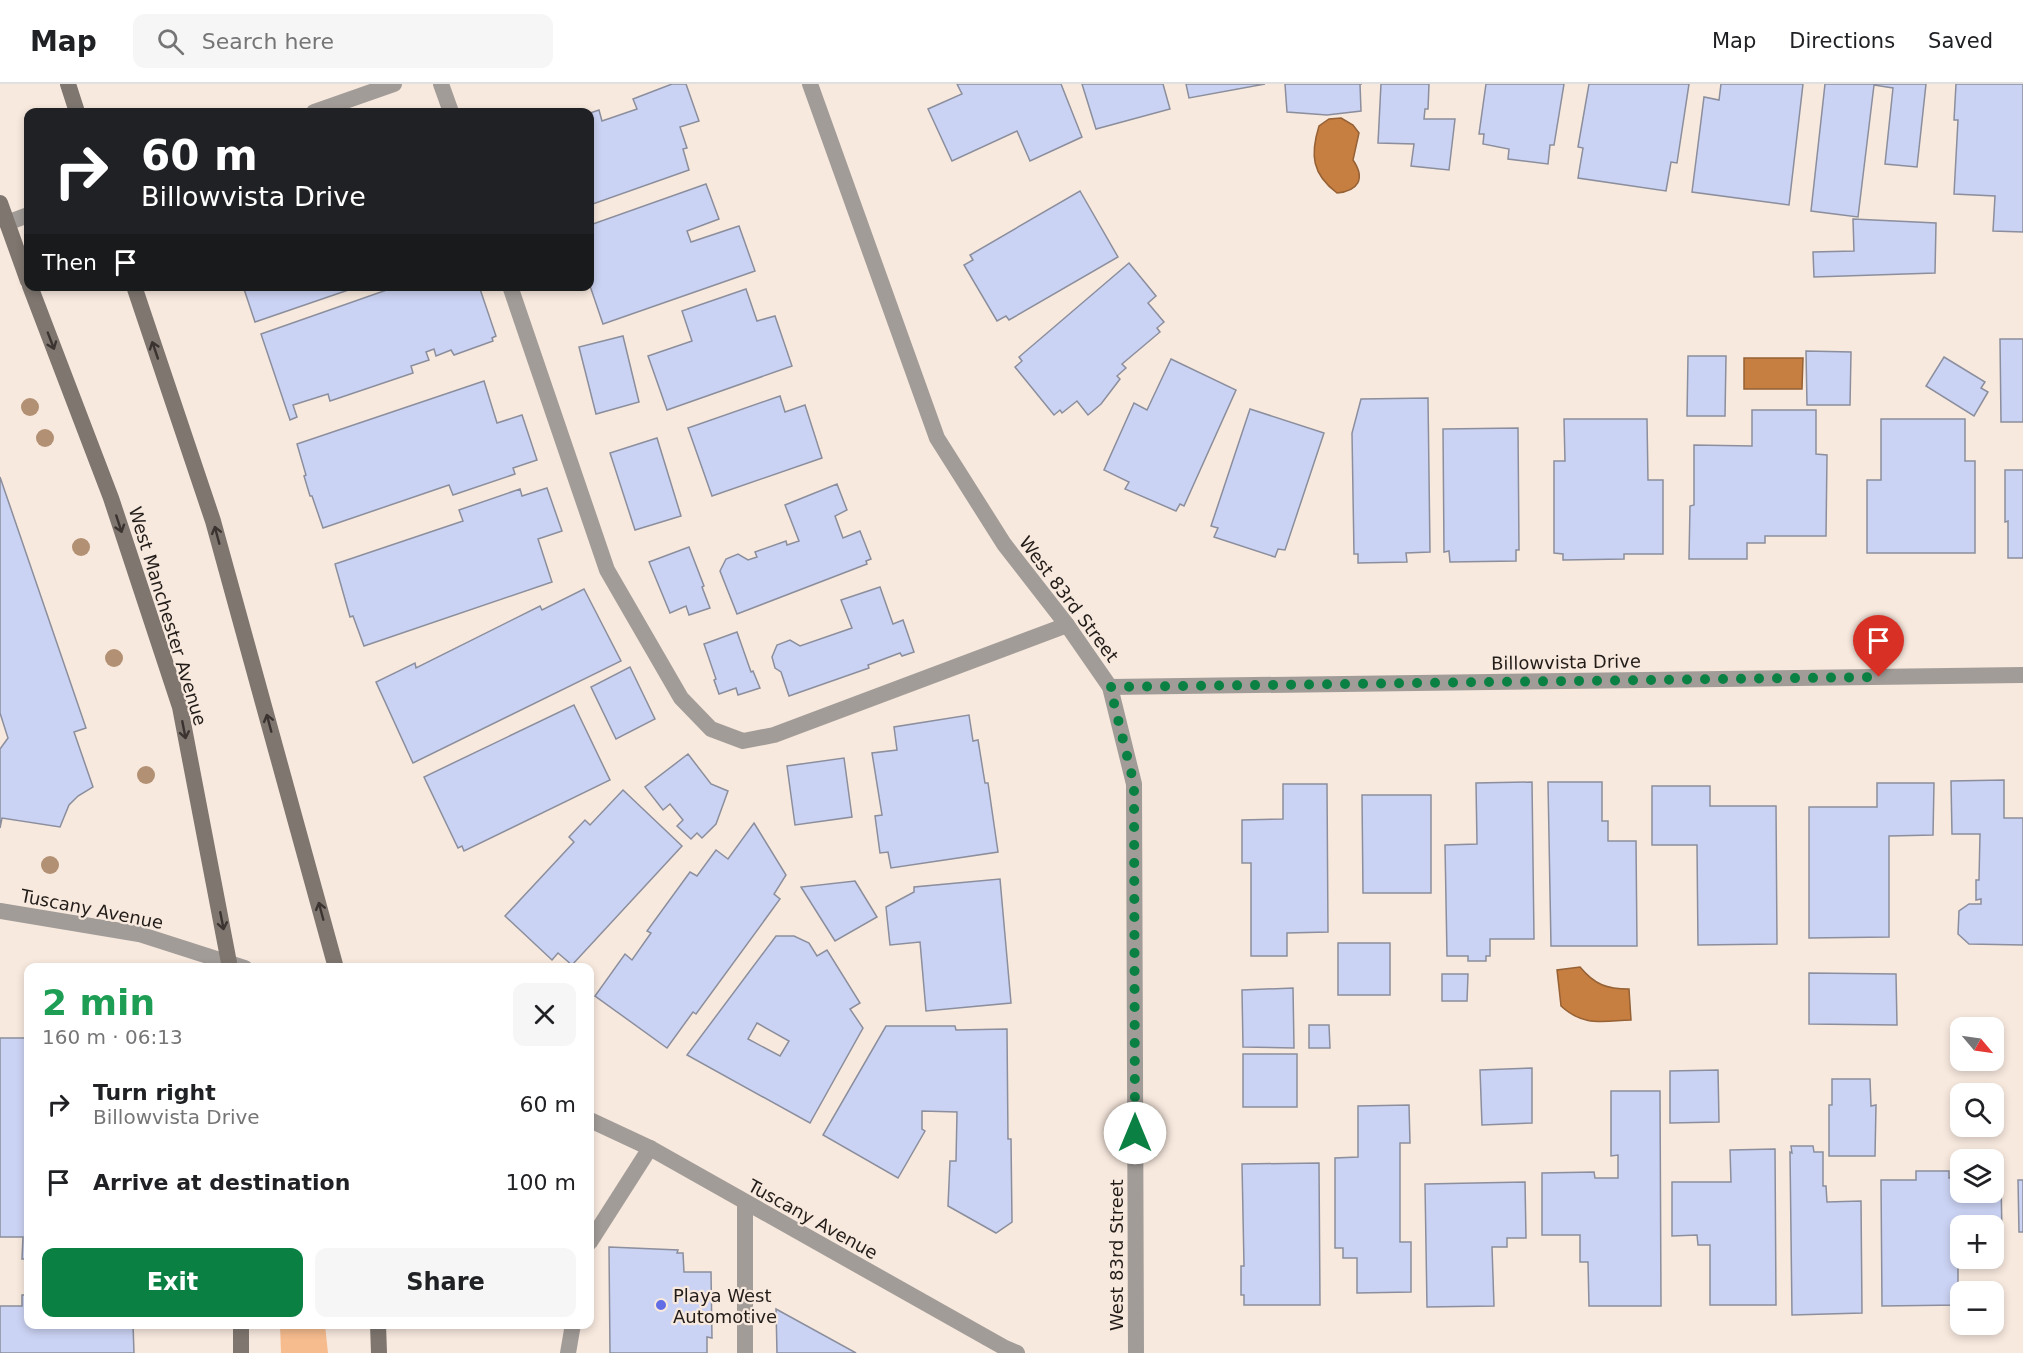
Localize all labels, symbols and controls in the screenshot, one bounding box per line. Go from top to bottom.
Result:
search box [133,14,553,68]
text: Map [30,25,97,58]
icon: search [154,25,187,58]
text: Search here [202,29,334,54]
text: Map [1712,29,1756,53]
text: Directions [1789,29,1895,53]
text: Saved [1928,29,1993,53]
text: 60 m [141,131,258,180]
icon: right [42,132,120,210]
text: Billowvista Drive [141,181,366,212]
icon: arrive [109,246,142,279]
text: Then [42,250,97,275]
one-way arrow [47,331,58,350]
one-way arrow [149,341,160,360]
street label: West Manchester Avenue [125,504,211,728]
one-way arrow [115,514,126,533]
one-way arrow [211,526,222,545]
street label: West 83rd Street [1015,532,1123,666]
pin [1853,615,1904,677]
icon: arrive [1862,624,1895,657]
street label: Billowvista Drive [1491,650,1641,674]
one-way arrow [263,714,274,733]
one-way arrow [179,719,190,739]
street label: Tuscany Avenue [18,885,165,933]
one-way arrow [314,902,326,921]
one-way arrow [217,911,228,930]
text: 2 min [42,982,155,1023]
button: close [513,983,576,1046]
north arrow [1950,1017,2004,1071]
map controls [1950,1017,2004,1335]
text: 160 m · 06:13 [42,1025,183,1049]
text: Turn right [93,1080,216,1105]
button: search [1950,1083,2004,1137]
icon: right [42,1088,75,1121]
text: 60 m [520,1092,576,1117]
position arrow [1103,1101,1167,1165]
text: Billowvista Drive [93,1105,260,1129]
button: layers [1950,1149,2004,1203]
icon: arrive [42,1166,75,1199]
text: Arrive at destination [93,1170,350,1195]
text: 100 m [506,1170,576,1195]
street label: Tuscany Avenue [744,1174,881,1263]
street label: West 83rd Street [1106,1179,1127,1331]
button: + [1950,1215,2004,1269]
button: Exit [42,1248,303,1317]
button: Share [315,1248,576,1317]
button: − [1950,1281,2004,1335]
place label: Playa West Automotive [673,1285,777,1327]
marker: Playa West Automotive [654,1298,668,1312]

